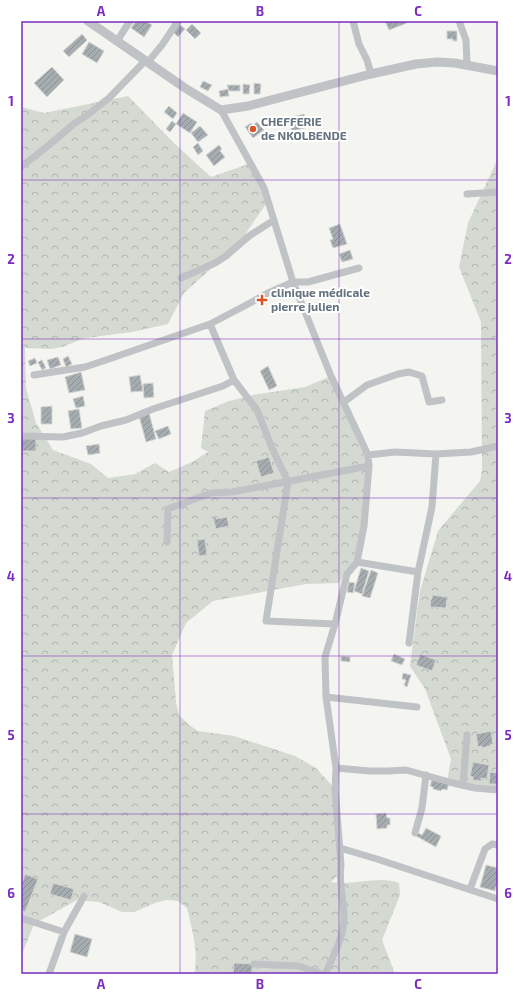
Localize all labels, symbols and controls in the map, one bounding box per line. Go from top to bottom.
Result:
text: A [97,3,106,19]
text: B [256,3,264,19]
text: C [414,3,422,19]
text: 1 [8,93,14,109]
text: 1 [505,93,511,109]
place label: CHEFFERIE de NKOLBENDE [261,114,347,142]
marker: CHEFFERIE de NKOLBENDE [248,124,258,134]
text: 2 [7,251,15,267]
text: 2 [504,251,512,267]
place label: clinique médicale pierre julien [271,285,370,314]
marker: clinique médicale pierre julien [256,294,268,306]
text: 3 [7,410,15,426]
text: 3 [504,410,512,426]
text: 4 [7,568,15,584]
text: 4 [504,568,512,584]
text: 5 [7,727,15,743]
text: 5 [504,727,512,743]
text: 6 [7,885,15,901]
text: 6 [504,885,512,901]
text: A [97,976,106,992]
text: B [256,976,264,992]
text: C [414,976,422,992]

